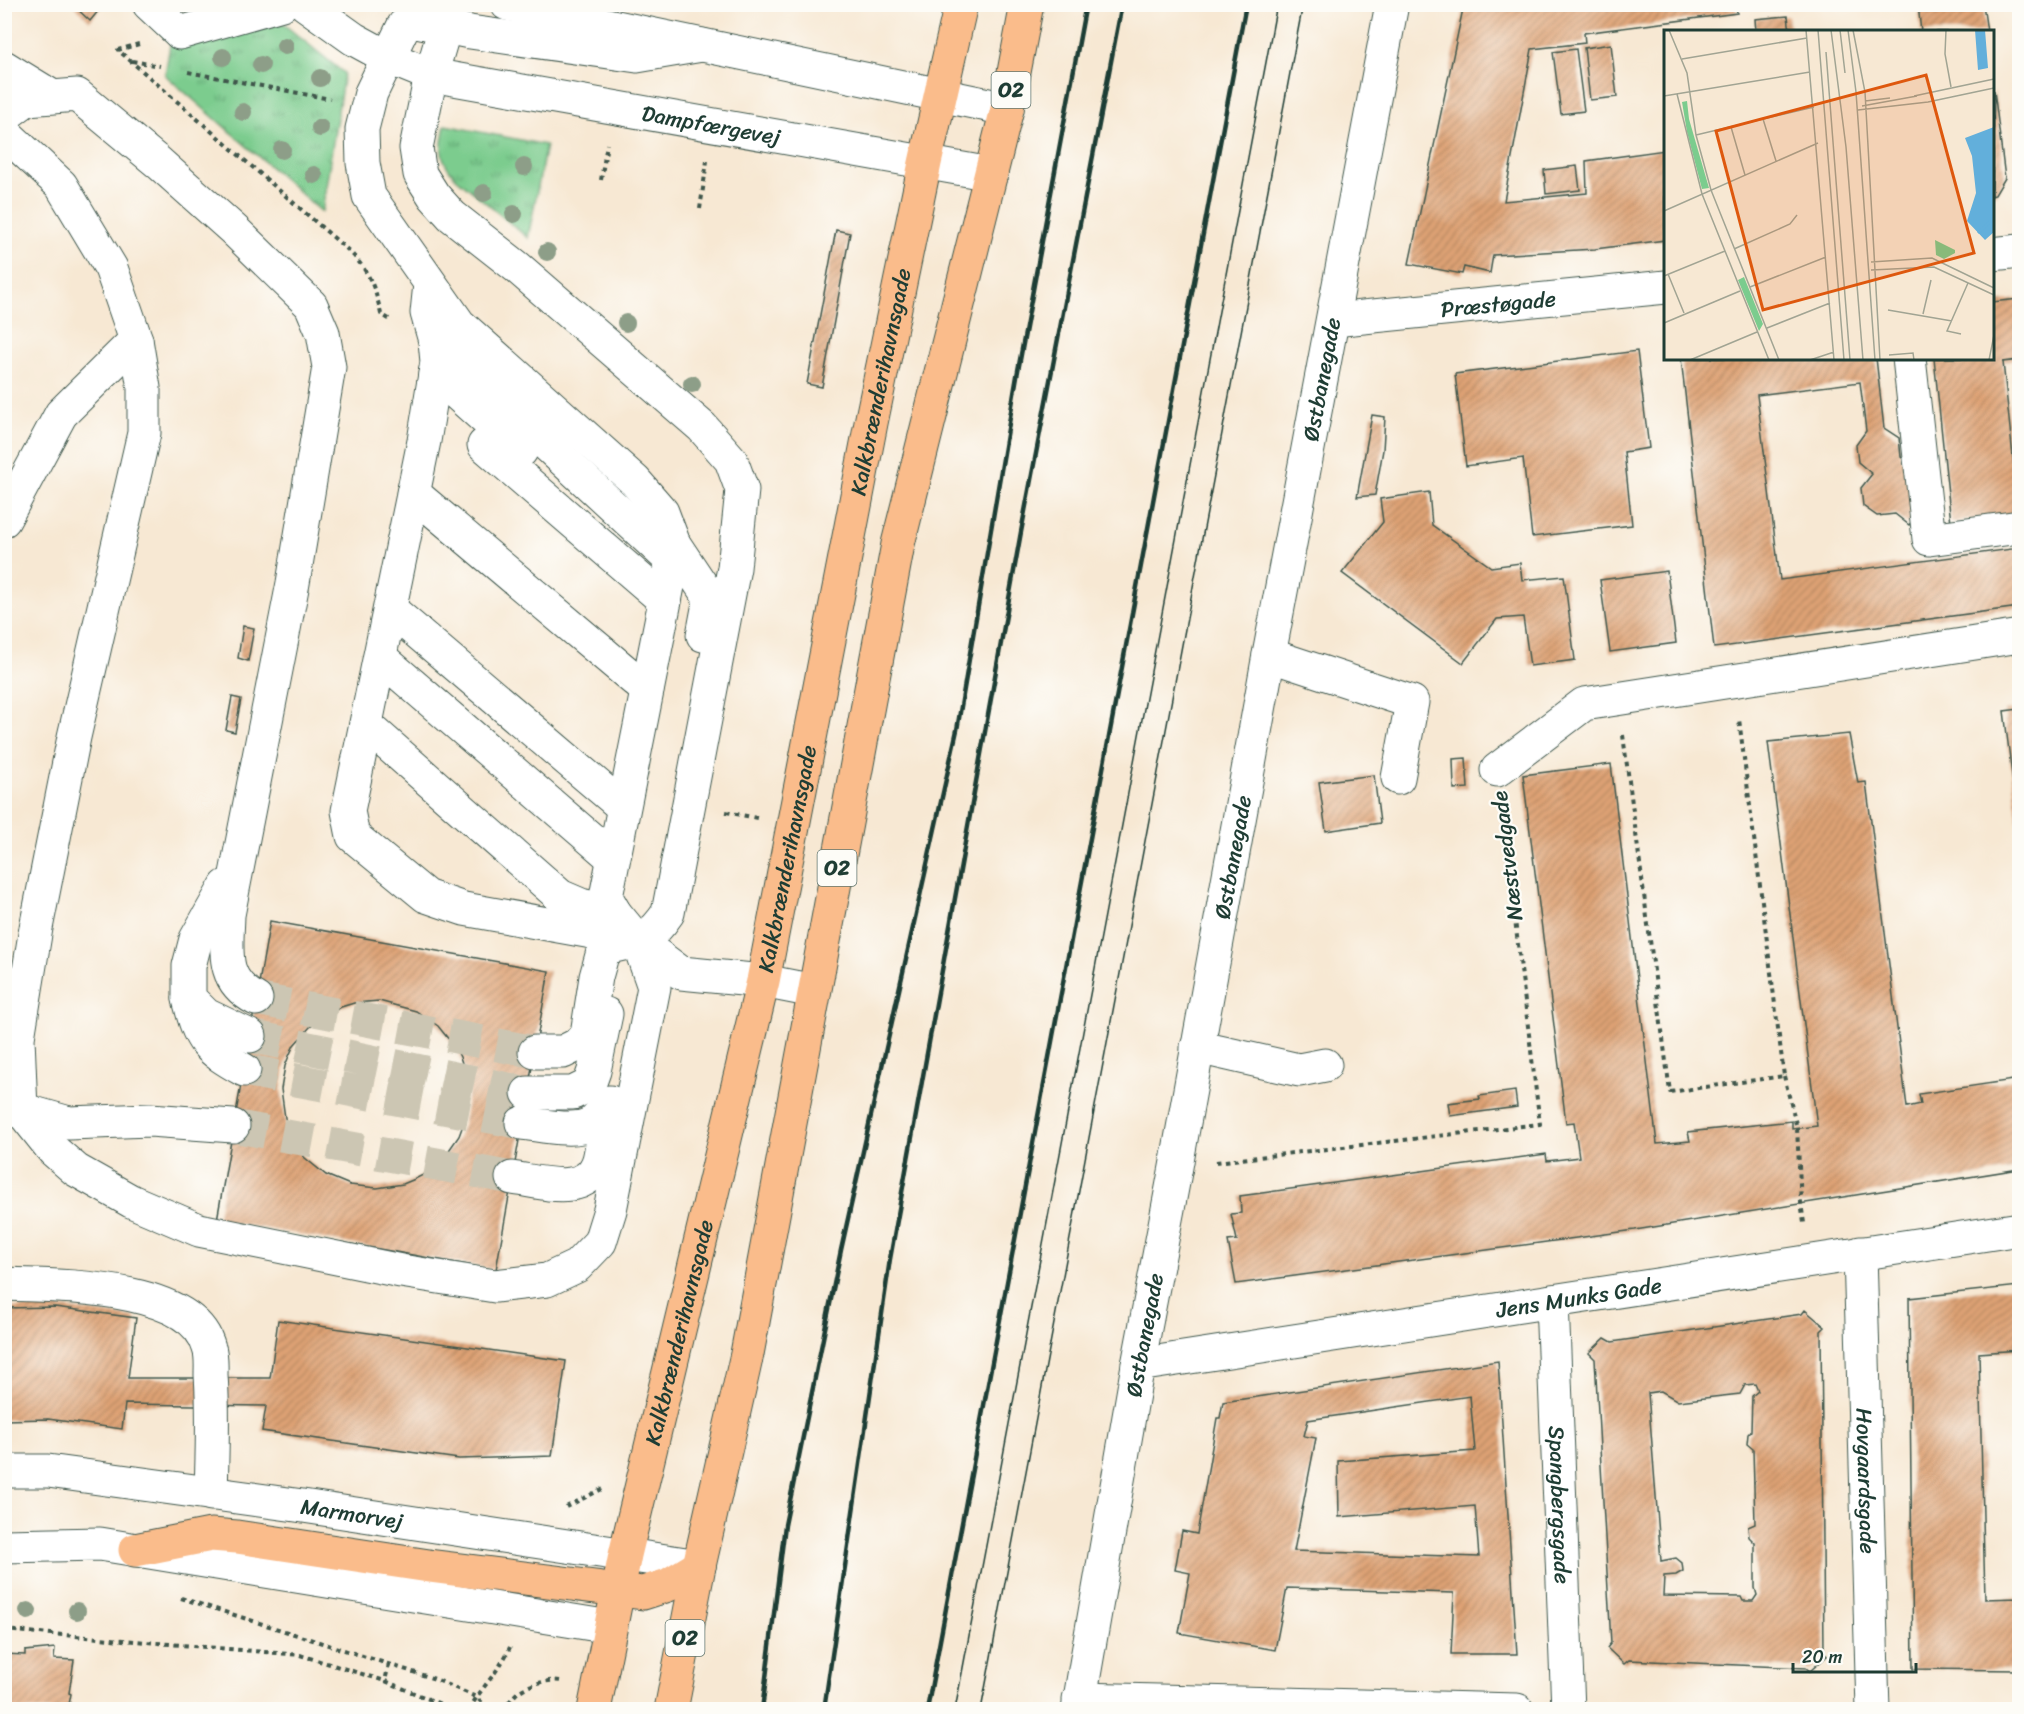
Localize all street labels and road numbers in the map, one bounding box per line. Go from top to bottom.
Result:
road number: O2 [992,72,1030,108]
street label: Dampfærgevej [639,93,785,156]
street label: Kalkbrænderihavnsgade [838,265,922,499]
street label: Præstøgade [1439,279,1558,329]
street label: Østbanegade [1290,314,1352,444]
street label: Kalkbrænderihavnsgade [746,742,828,976]
street label: Næstvedgade [1480,788,1534,923]
street label: Østbanegade [1202,792,1263,922]
road number: O2 [818,850,856,886]
street label: Kalkbrænderihavnsgade [633,1216,724,1449]
street label: Jens Munks Gade [1492,1265,1664,1329]
street label: Østbanegade [1113,1270,1175,1400]
street label: Hovgaardsgade [1845,1407,1888,1554]
street label: Spangbergsgade [1537,1425,1583,1585]
street label: Marmorvej [298,1486,407,1541]
road number: O2 [666,1620,704,1656]

